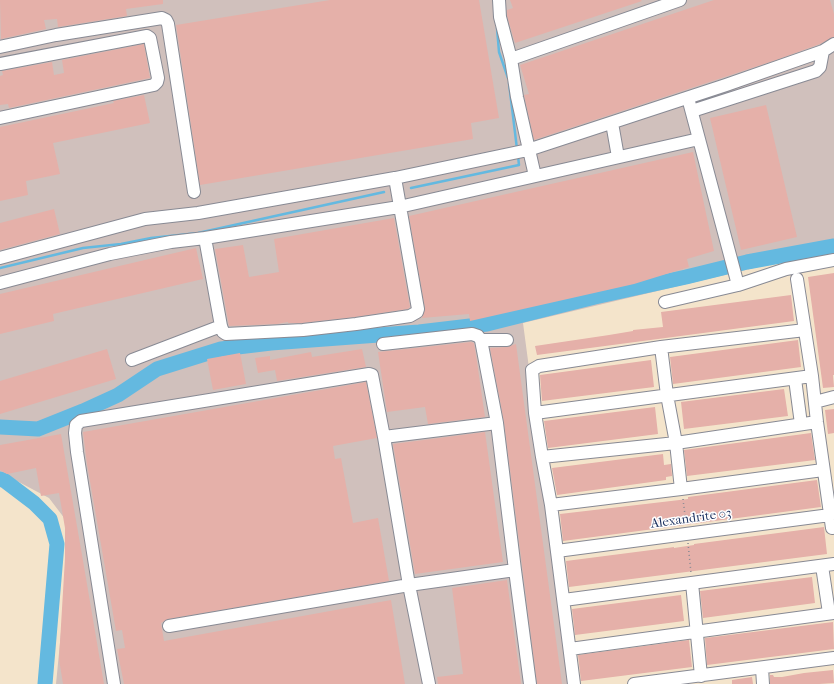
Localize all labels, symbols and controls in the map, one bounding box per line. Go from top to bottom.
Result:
street label: Alexandrite 03 [650,506,732,532]

